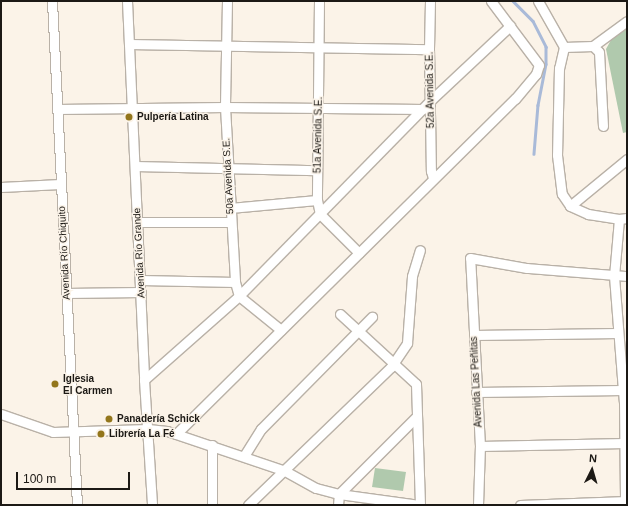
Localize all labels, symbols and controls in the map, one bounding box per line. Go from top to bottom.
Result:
street label: 52a Avenida S.E. [423,51,437,129]
street label: 51a Avenida S.E. [311,96,325,174]
place label: Pulpería Latina [137,111,209,123]
marker: Pulpería Latina [124,112,134,122]
street label: 50a Avenida S.E. [220,137,236,215]
street label: Avenida Río Chiquito [56,206,72,300]
street label: Avenida Río Grande [131,208,147,298]
street label: Avenida Las Peñitas [468,336,484,428]
place label: Iglesia El Carmen [63,372,112,396]
marker: Iglesia El Carmen [50,379,60,389]
place label: Panadería Schick [117,413,200,425]
marker: Panadería Schick [104,414,114,424]
place label: Librería La Fé [109,428,175,440]
marker: Librería La Fé [96,429,106,439]
north arrow [572,450,612,490]
text: N [589,452,598,464]
scale bar [18,464,132,490]
text: 100 m [23,472,56,486]

